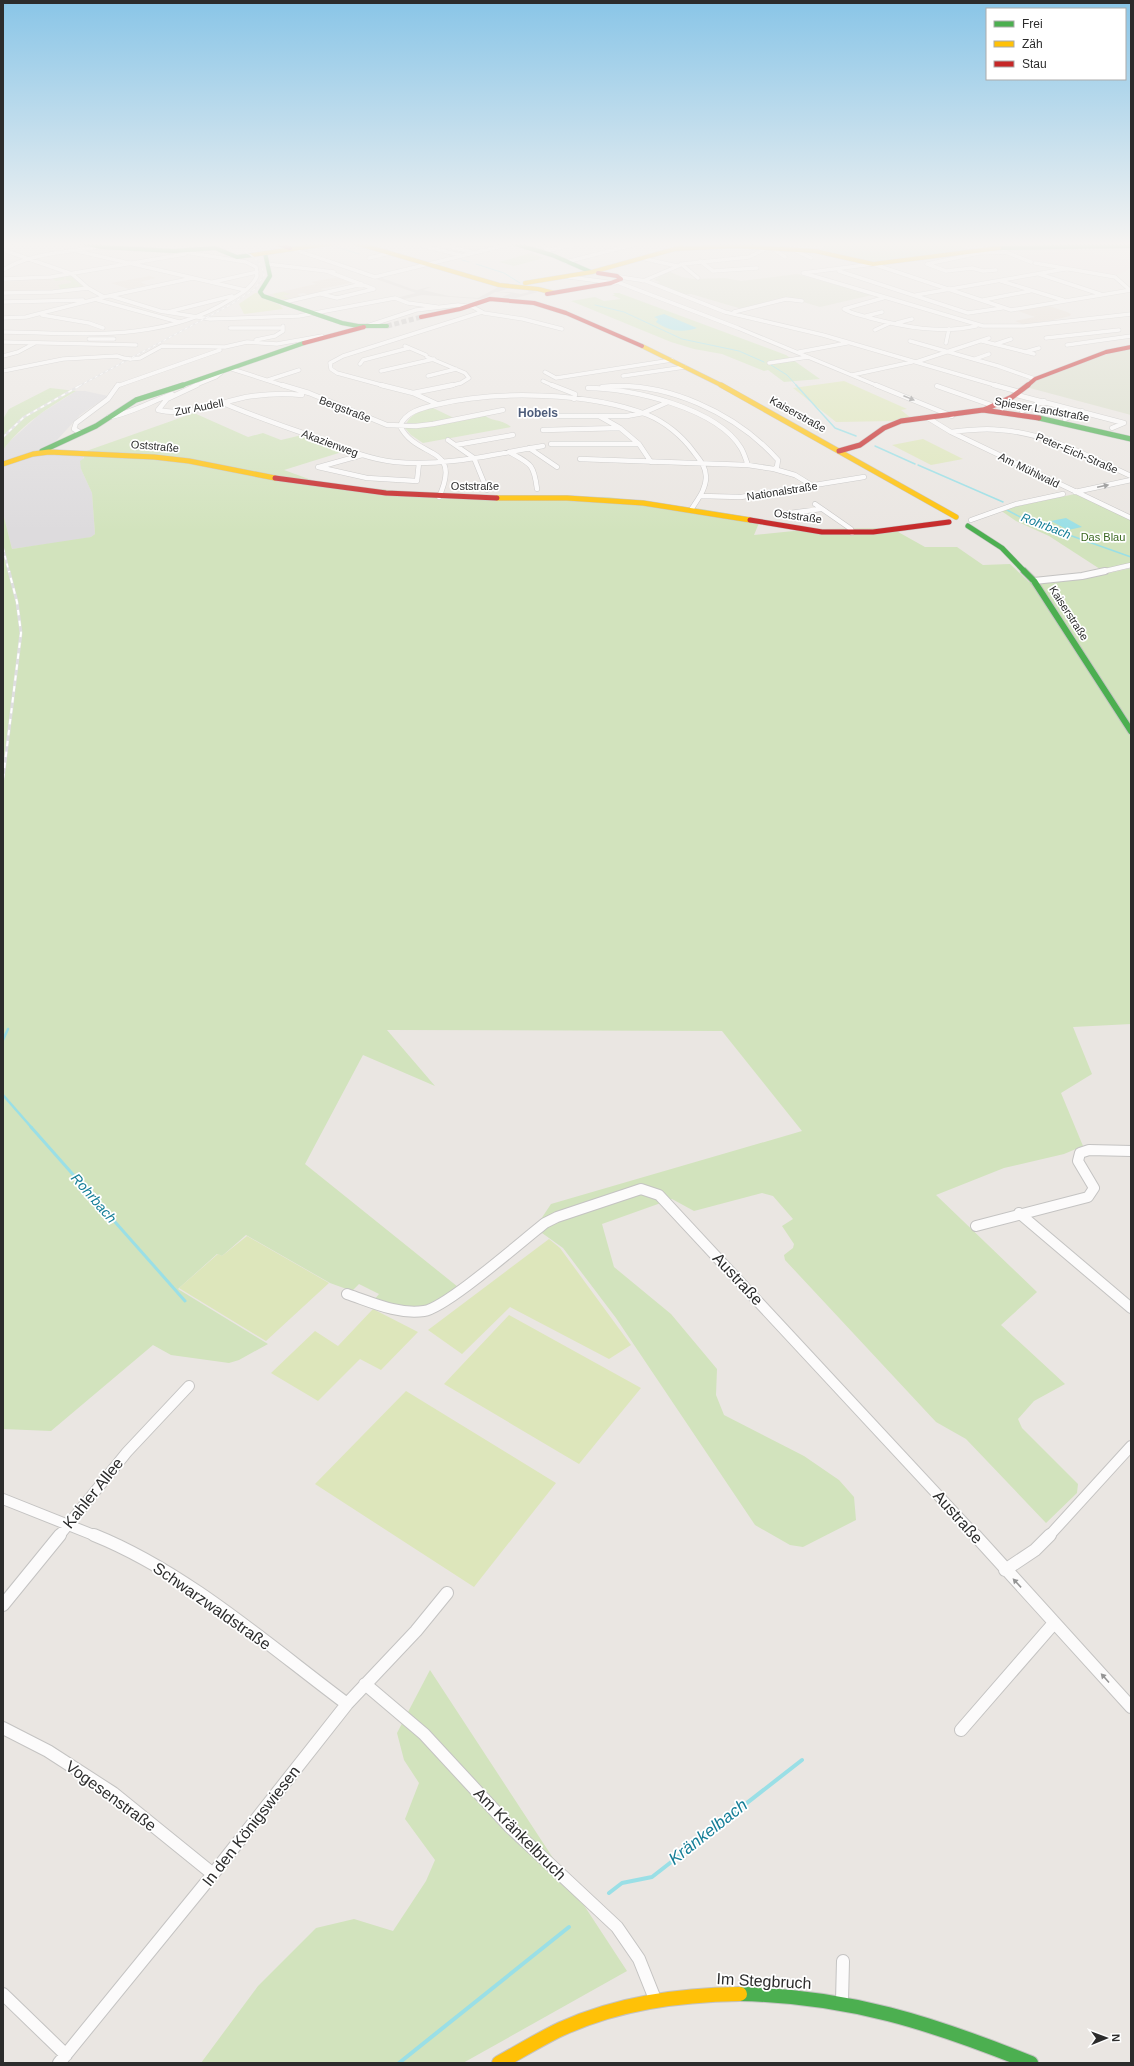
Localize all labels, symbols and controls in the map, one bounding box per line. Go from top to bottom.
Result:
legend [986,8,1126,80]
text: Frei [1022,17,1043,31]
text: Zäh [1022,37,1043,51]
text: Stau [1022,57,1047,71]
street label: Bergstraße [317,394,373,424]
street label: Kaiserstraße [768,394,828,434]
one-way arrow [904,395,916,401]
street label: Spieser Landstraße [994,395,1090,423]
street label: Zur Audell [174,396,224,418]
district label: Hobels [518,406,558,420]
street label: Akazienweg [300,427,360,459]
street label: Peter-Eich-Straße [1034,430,1120,476]
street label: Oststraße [130,438,180,454]
street label: Am Mühlwald [997,450,1061,490]
street label: Nationalstraße [746,479,818,503]
street label: Oststraße [451,480,499,492]
one-way arrow [1097,482,1109,488]
street label: Oststraße [773,507,823,525]
water label: Rohrbach [1019,510,1073,542]
park label: Das Blau [1081,531,1125,543]
street label: Kaiserstraße [1047,584,1091,642]
water label: Rohrbach [68,1170,120,1226]
street label: Austraße [710,1249,766,1309]
street label: Kahler Allee [60,1454,127,1532]
street label: Austraße [930,1487,986,1547]
street label: Schwarzwaldstraße [150,1559,274,1653]
one-way arrow [1012,1578,1021,1588]
one-way arrow [1100,1673,1109,1684]
street label: Vogesenstraße [62,1757,160,1835]
street label: In den Königswiesen [199,1763,303,1889]
street label: Am Kränkelbruch [471,1785,569,1883]
water label: Kränkelbach [665,1795,751,1869]
street label: Im Stegbruch [716,1970,812,1992]
north arrow [1086,2018,1126,2058]
text: N [1110,2034,1122,2042]

